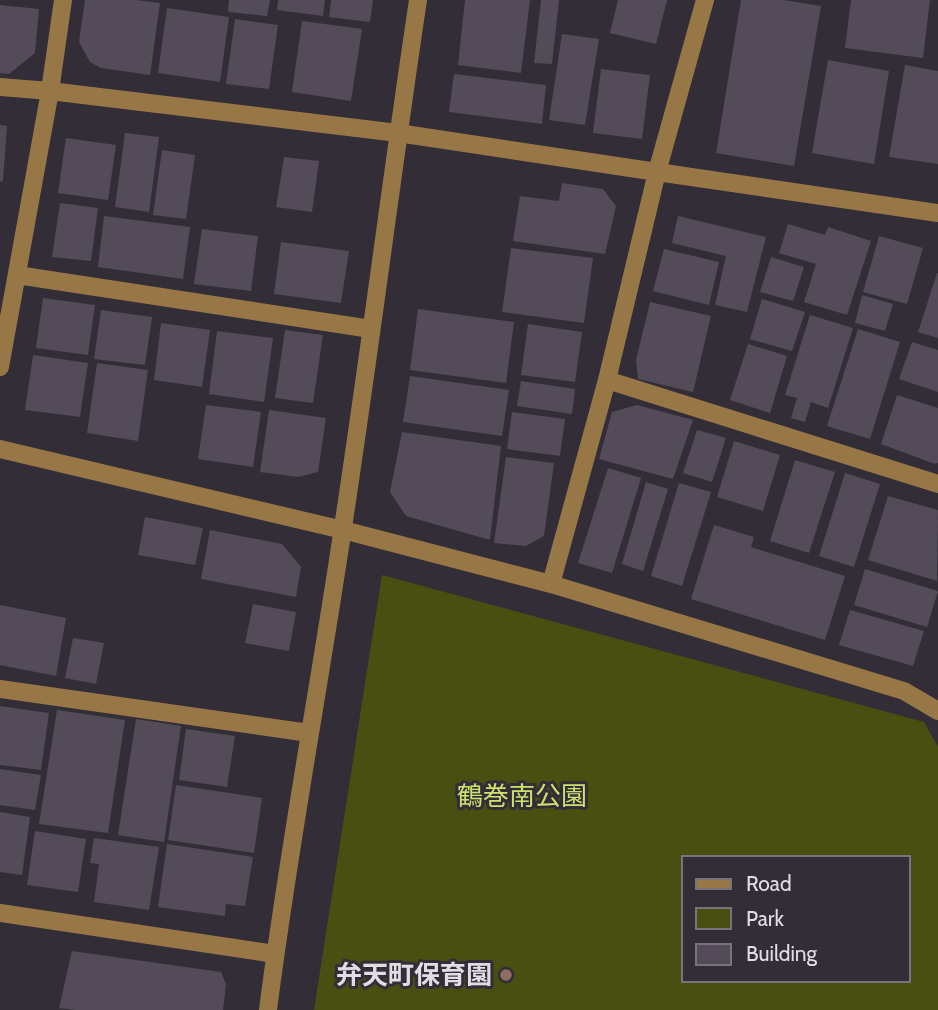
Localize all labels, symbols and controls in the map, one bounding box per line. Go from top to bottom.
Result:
park label: 鶴巻南公園 [457,780,587,812]
legend [682,856,910,982]
text: Road [746,871,792,896]
text: Park [746,906,784,931]
text: Building [746,941,818,966]
place label: 弁天町保育園 [336,959,492,991]
marker: 弁天町保育園 [498,967,514,983]

